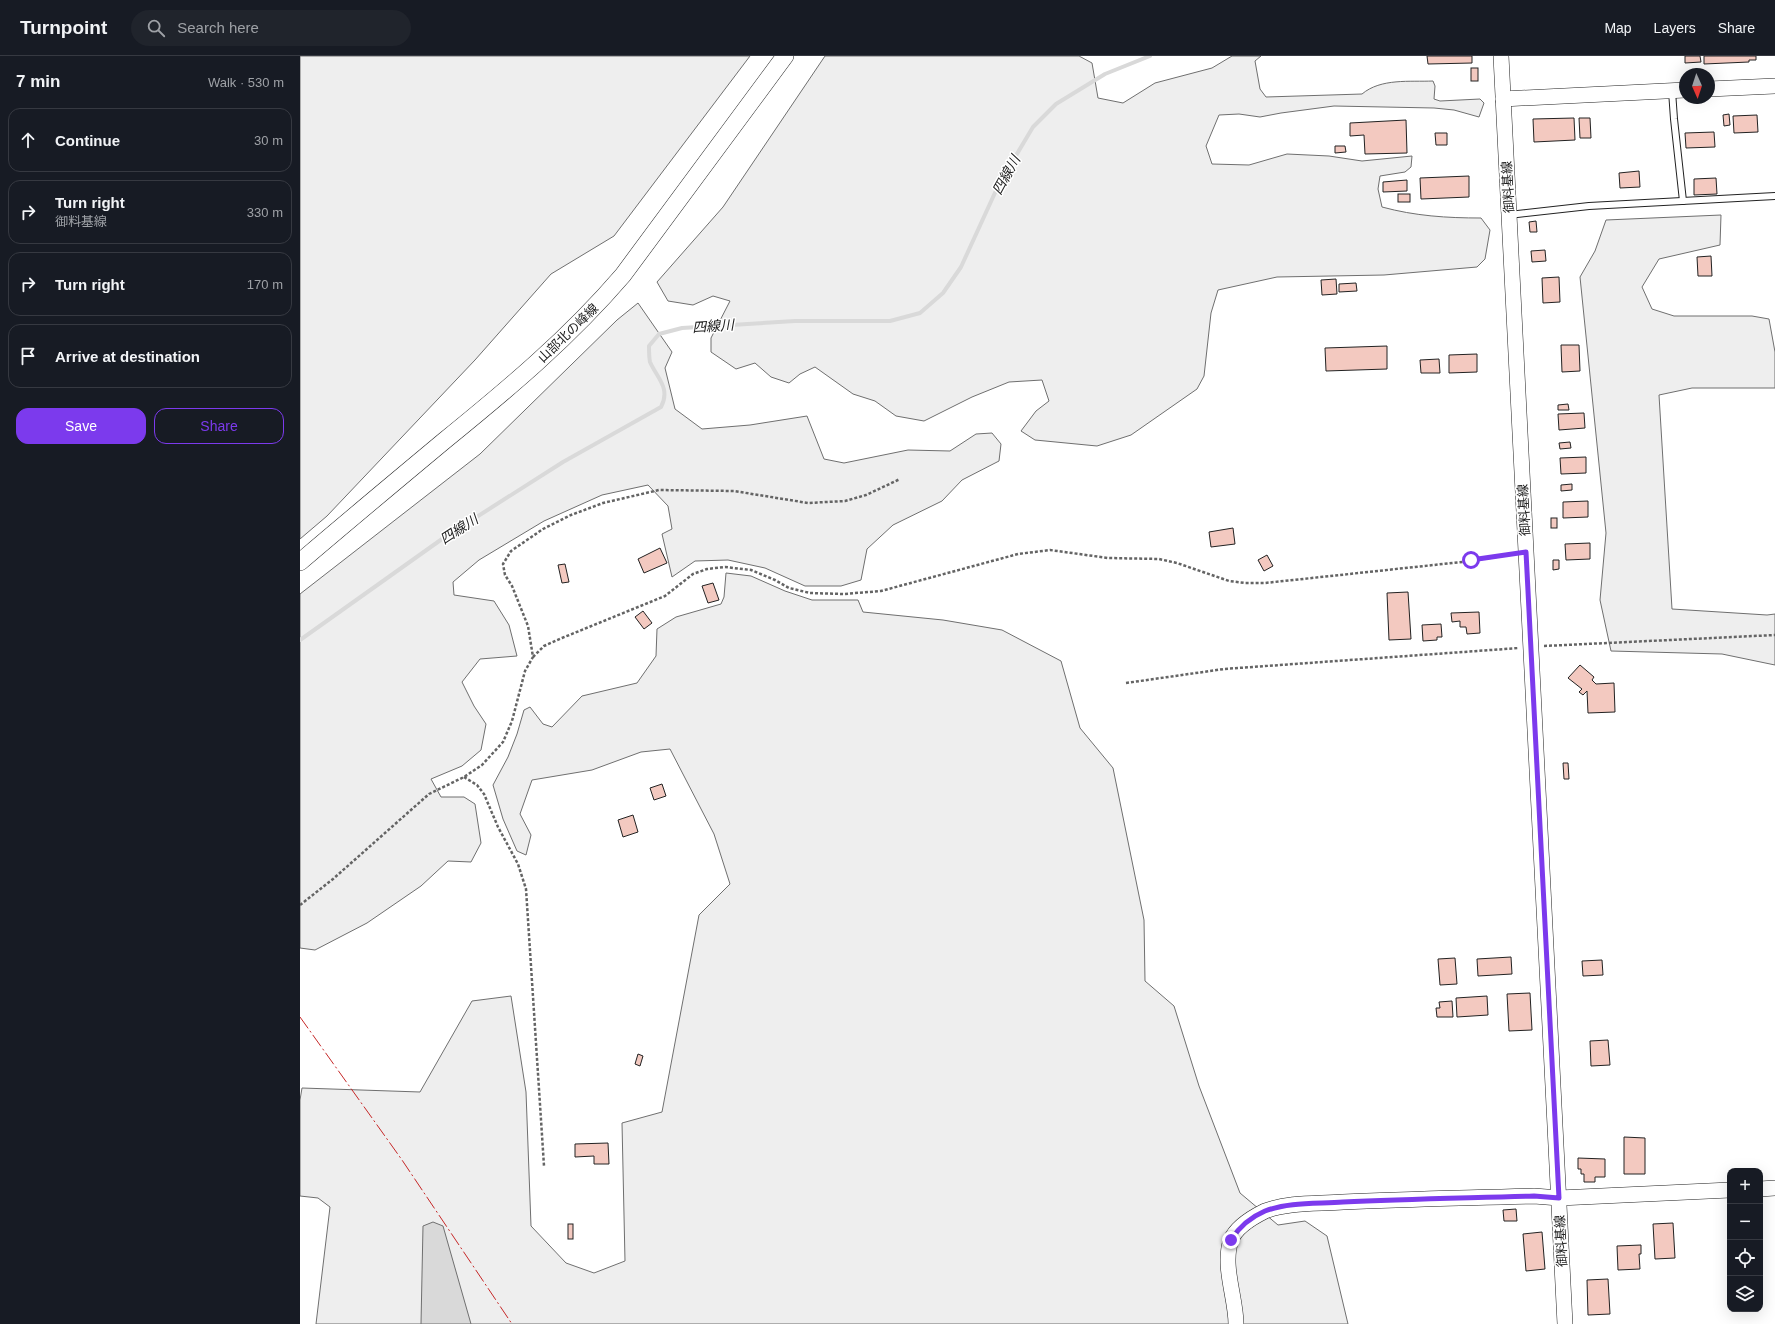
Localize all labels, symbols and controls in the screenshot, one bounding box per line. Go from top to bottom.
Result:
search box [131,10,411,46]
text: Turnpoint [20,17,107,38]
icon: search [145,17,167,39]
text: Search here [177,19,259,36]
text: Map [1604,20,1632,36]
text: Layers [1654,20,1696,36]
text: Share [1718,20,1755,36]
north arrow [1679,68,1715,104]
text: 7 min [16,72,60,91]
text: Walk · 530 m [208,75,284,90]
icon: ahead [17,129,39,151]
text: Continue [55,132,120,149]
text: 30 m [254,133,283,148]
water label: 四線川 [989,151,1024,197]
street label: 御料基線 [1499,161,1517,213]
text: Turn right [55,194,125,211]
icon: right [17,201,39,223]
text: 330 m [247,205,283,220]
text: 御料基線 [55,214,107,229]
icon: right [17,273,39,295]
text: Turn right [55,276,125,293]
text: 170 m [247,277,283,292]
street label: 山部北の峰線 [535,301,601,365]
water label: 四線川 [691,316,737,335]
icon: arrive [17,345,39,367]
text: Arrive at destination [55,348,200,365]
button: Save [16,408,146,444]
button: Share [154,408,284,444]
street label: 御料基線 [1515,484,1533,536]
water label: 四線川 [437,510,483,547]
route start [1462,551,1480,569]
map controls [1727,1168,1763,1312]
button: + [1727,1168,1763,1204]
button: − [1727,1204,1763,1240]
street label: 御料基線 [1552,1215,1570,1267]
route end [1222,1231,1240,1249]
button: locate [1727,1240,1763,1276]
button: layers [1727,1276,1763,1312]

